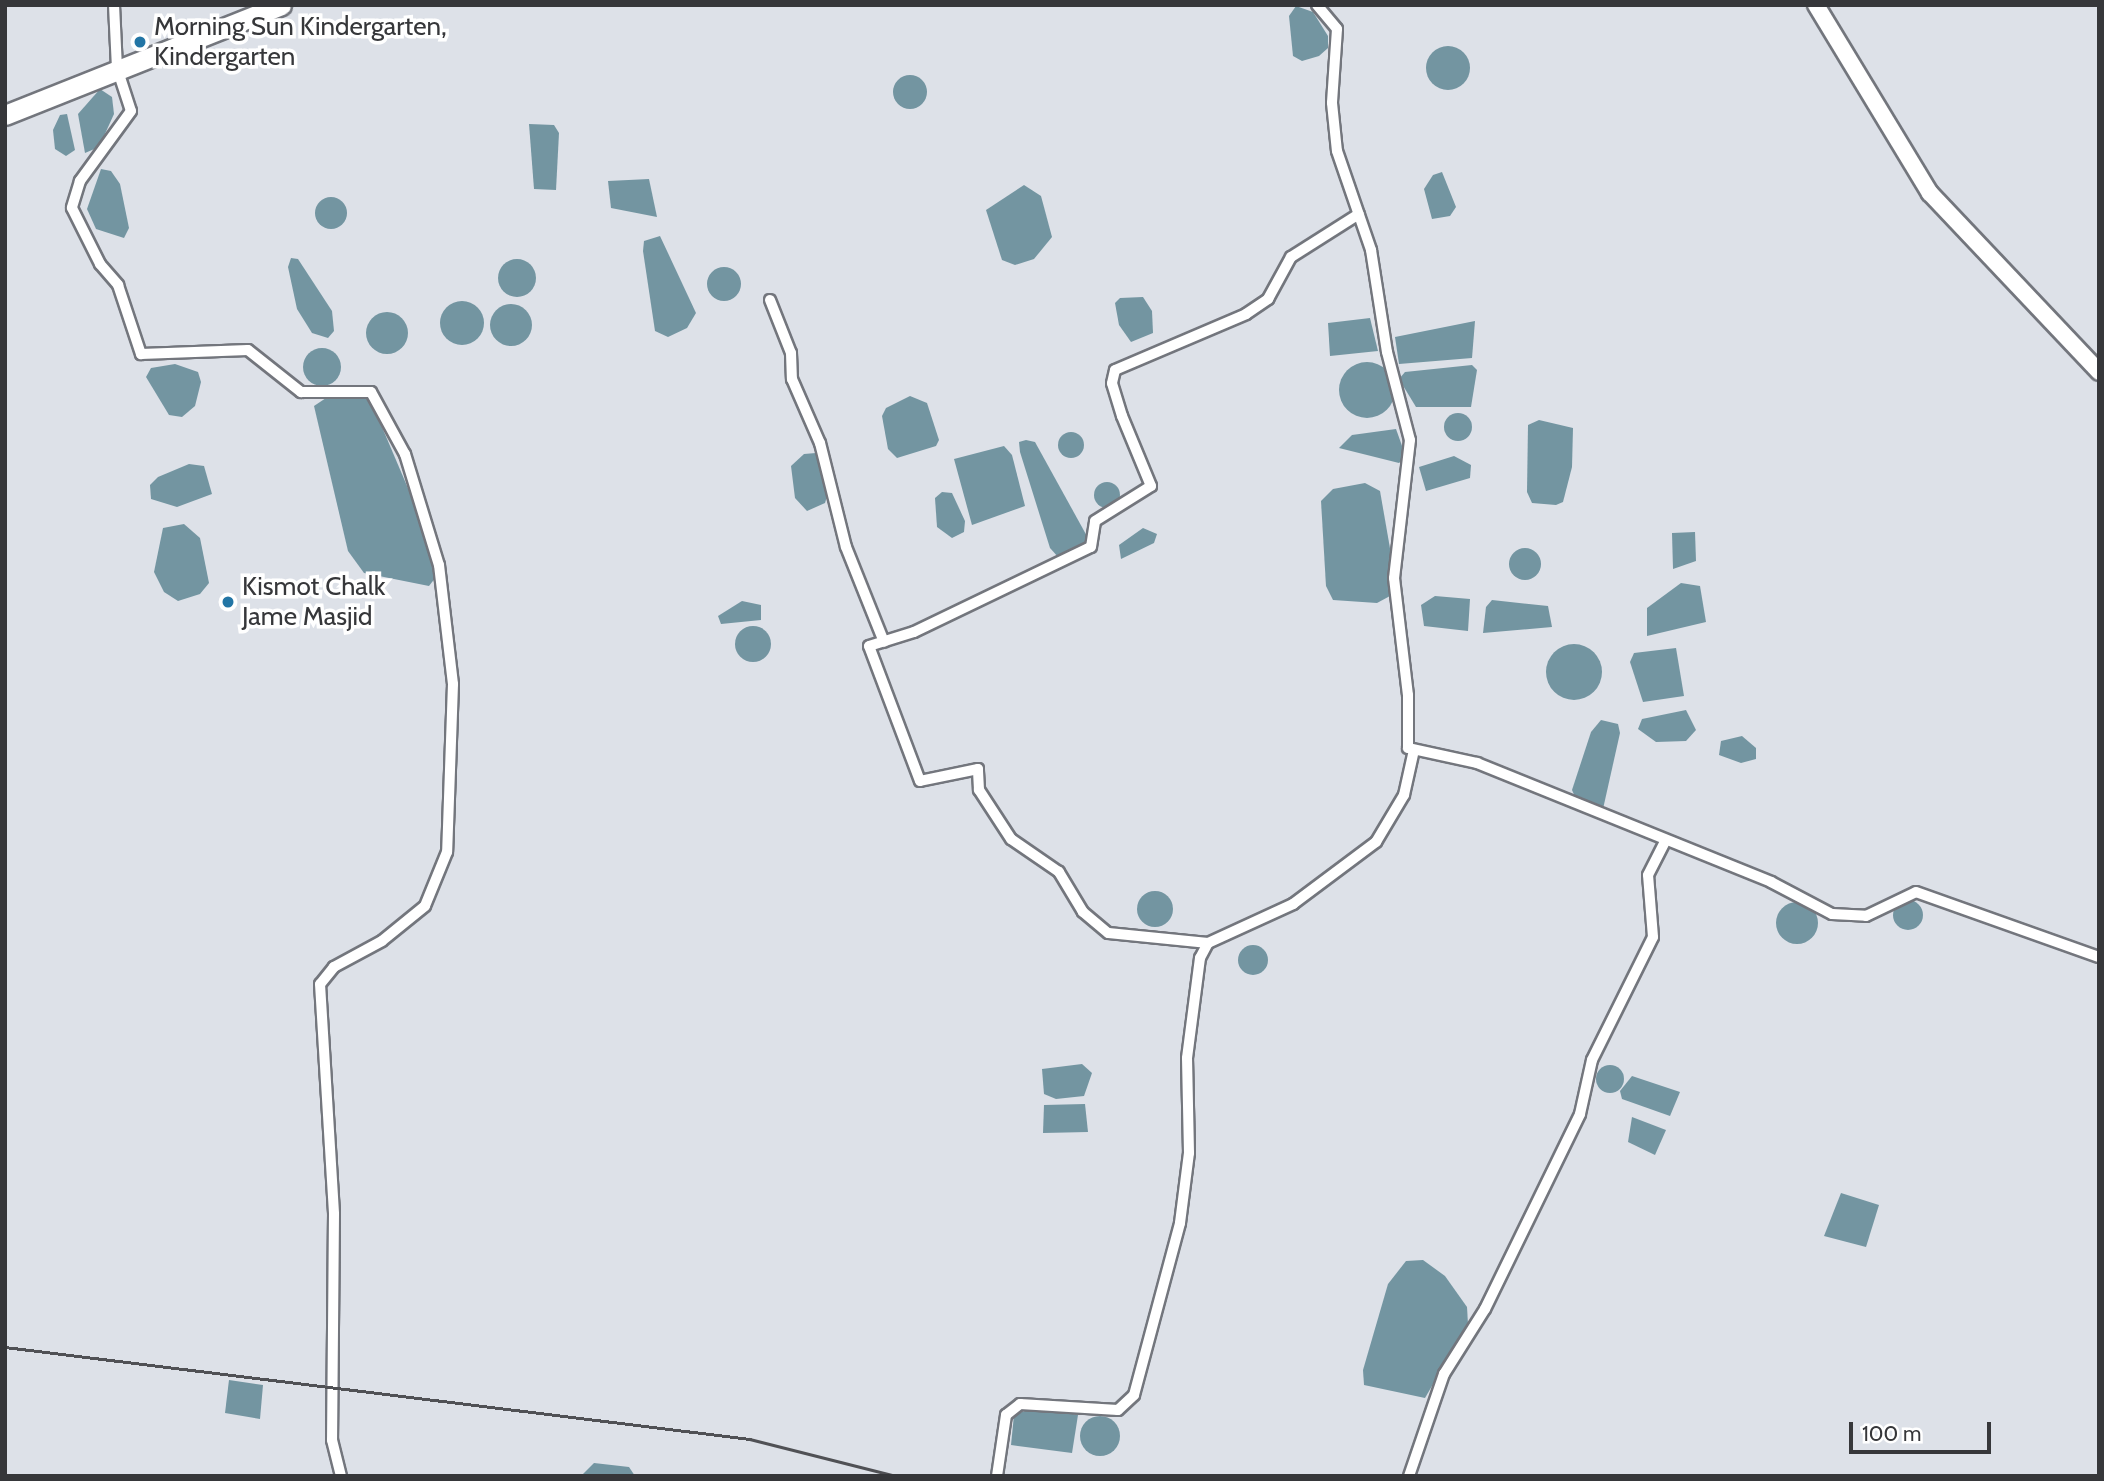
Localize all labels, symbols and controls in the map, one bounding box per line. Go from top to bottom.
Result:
place label: Morning Sun Kindergarten, Kindergarten [154,11,447,72]
marker: Morning Sun Kindergarten, Kindergarten [132,34,148,50]
place label: Kismot Chalk Jame Masjid [242,571,386,632]
marker: Kismot Chalk Jame Masjid [220,594,236,610]
scale bar [1852,1408,1994,1452]
text: 100 m [1862,1421,1921,1446]

